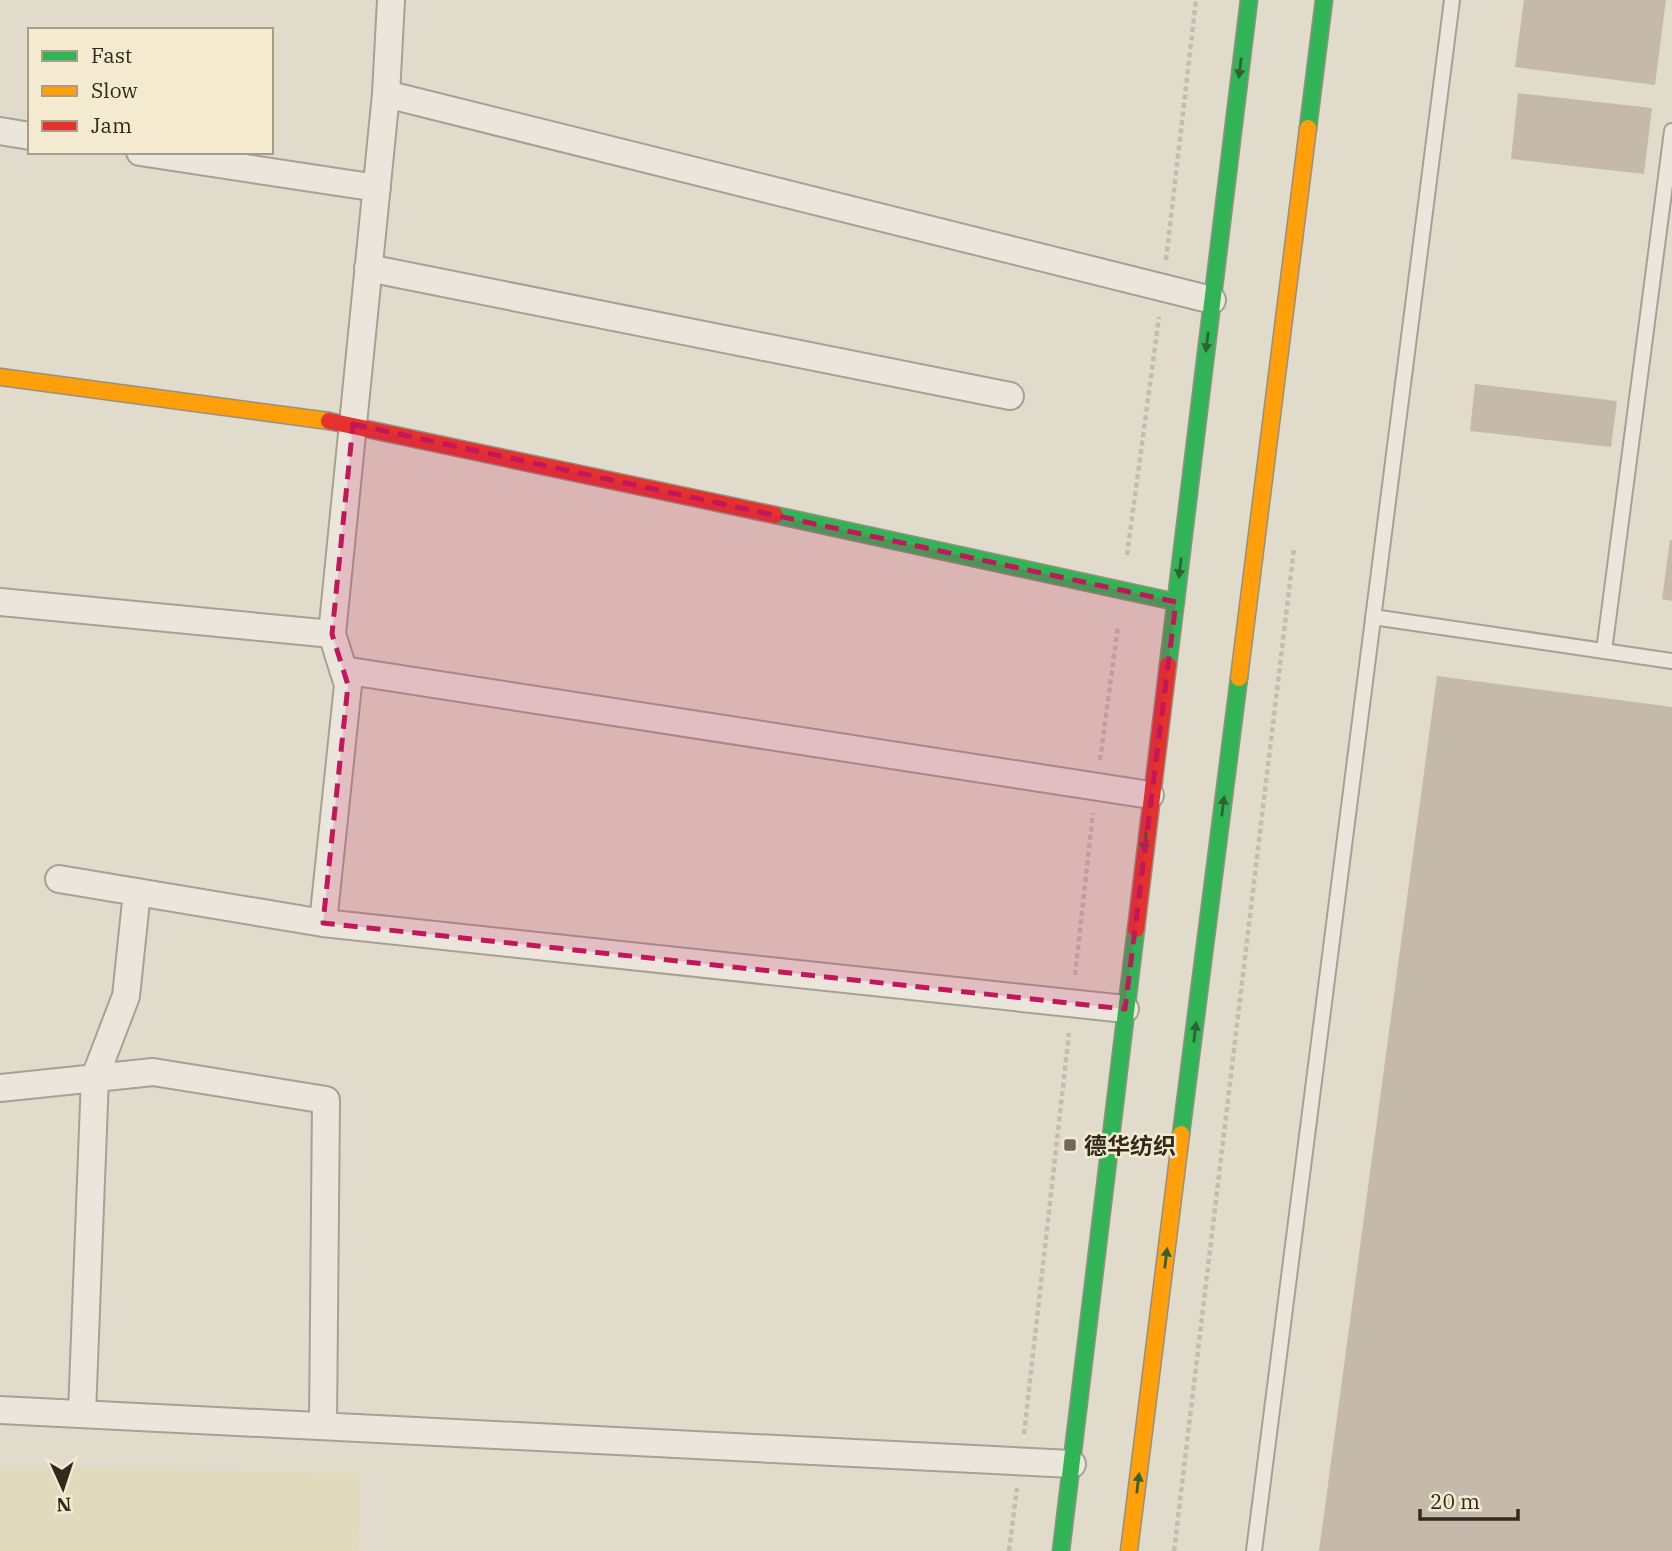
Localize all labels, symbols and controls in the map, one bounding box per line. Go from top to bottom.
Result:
legend [28,28,273,154]
text: Fast [91,41,132,69]
one-way arrow [1235,57,1246,79]
text: Slow [91,76,138,104]
text: Jam [91,111,132,139]
one-way arrow [1202,331,1213,353]
one-way arrow [1174,557,1185,579]
one-way arrow [1217,795,1228,817]
one-way arrow [1139,832,1150,854]
one-way arrow [1189,1021,1200,1043]
place label: 德华纺织 [1084,1130,1176,1160]
marker: 德华纺织 [1062,1137,1078,1153]
one-way arrow [1161,1246,1172,1268]
north arrow [28,1453,98,1523]
one-way arrow [1133,1472,1144,1494]
scale bar [1420,1478,1518,1522]
text: 20 m [1430,1487,1480,1515]
text: N [56,1493,72,1517]

